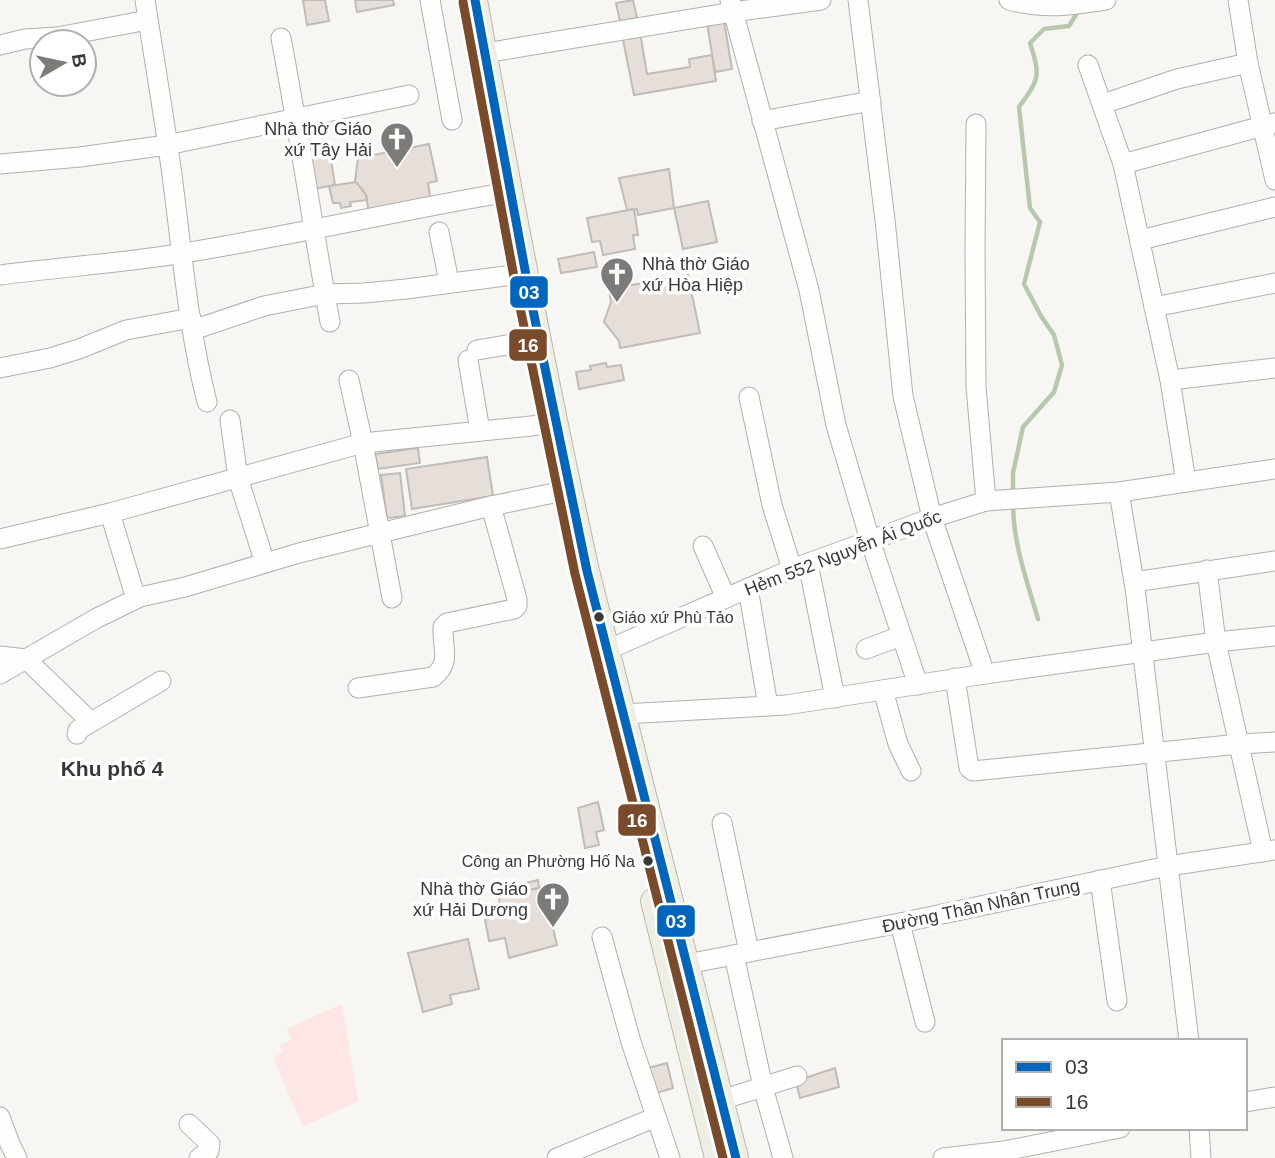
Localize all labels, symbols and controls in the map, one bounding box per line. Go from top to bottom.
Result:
north arrow [28,28,98,98]
text: B [68,52,91,69]
place label: Nhà thờ Giáo xứ Tây Hải [264,119,372,160]
church icon: Nhà thờ Giáo xứ Tây Hải [378,120,416,169]
place label: Nhà thờ Giáo xứ Hòa Hiệp [642,254,750,295]
church icon: Nhà thờ Giáo xứ Hòa Hiệp [598,255,636,304]
line badge: 03 [509,275,549,309]
text: 03 [518,282,540,303]
line badge: 16 [508,328,548,362]
text: 16 [517,335,539,356]
street label: Hẻm 552 Nguyễn Ái Quốc [741,505,944,600]
place label: Giáo xứ Phù Tảo [612,609,734,626]
marker: Giáo xứ Phù Tảo [592,610,606,624]
district label: Khu phố 4 [61,757,164,780]
line badge: 16 [617,803,657,837]
text: 16 [626,810,648,831]
place label: Công an Phường Hố Na [462,853,635,870]
marker: Công an Phường Hố Na [641,854,655,868]
street label: Đường Thân Nhân Trung [880,875,1082,937]
place label: Nhà thờ Giáo xứ Hải Dương [413,879,528,920]
church icon: Nhà thờ Giáo xứ Hải Dương [534,880,572,929]
line badge: 03 [656,904,696,938]
text: 03 [665,911,687,932]
legend [1002,1039,1247,1130]
text: 03 [1065,1055,1088,1078]
text: 16 [1065,1090,1088,1113]

